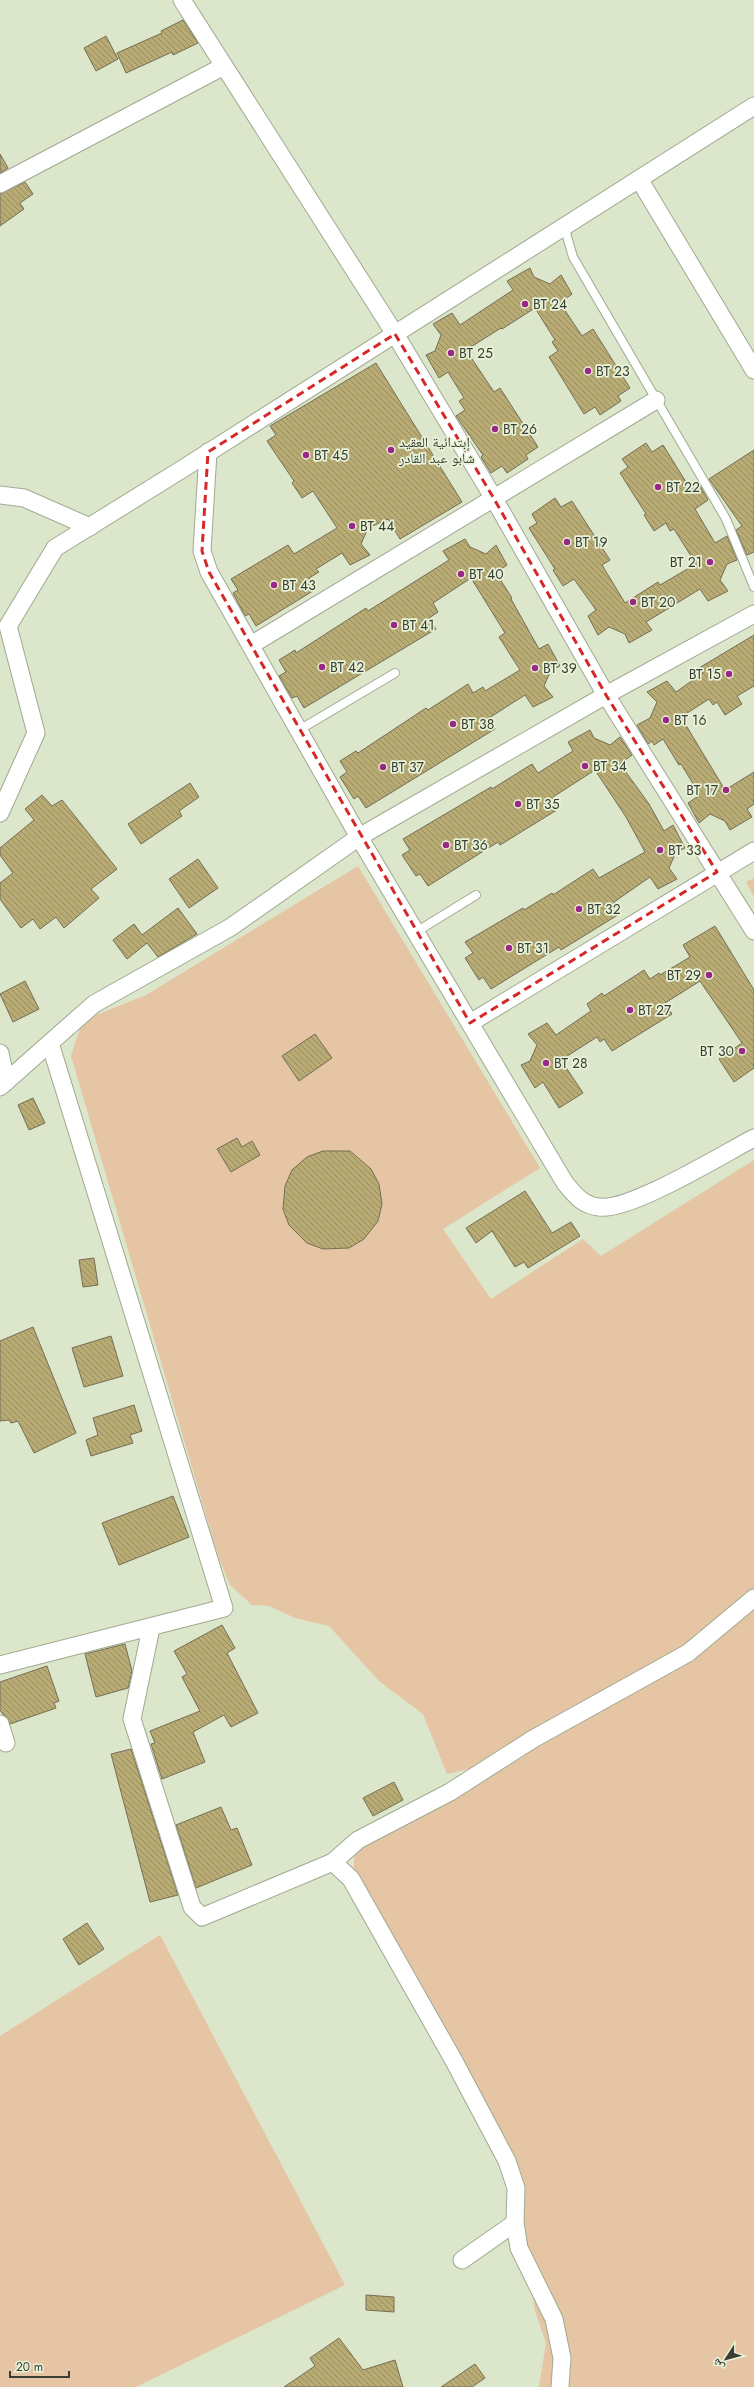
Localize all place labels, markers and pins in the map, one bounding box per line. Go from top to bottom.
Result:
place label: BT 24 [533,294,567,314]
marker: BT 24 [520,299,530,309]
place label: BT 25 [459,343,493,363]
marker: BT 25 [446,348,456,358]
place label: BT 23 [596,361,630,381]
marker: BT 23 [583,366,593,376]
place label: BT 26 [503,419,537,439]
marker: BT 26 [490,424,500,434]
place label: إبتدائية العقيد شابو عبد القادر [398,432,475,468]
place label: BT 45 [314,445,348,465]
marker: إبتدائية العقيد شابو عبد القادر [386,445,396,455]
marker: BT 45 [301,450,311,460]
place label: BT 22 [666,477,700,497]
marker: BT 22 [653,482,663,492]
place label: BT 44 [360,516,394,536]
marker: BT 44 [347,521,357,531]
place label: BT 19 [575,532,607,552]
marker: BT 19 [562,537,572,547]
place label: BT 21 [670,552,702,572]
marker: BT 21 [705,557,715,567]
place label: BT 40 [469,564,504,584]
marker: BT 40 [456,569,466,579]
place label: BT 43 [282,575,316,595]
marker: BT 43 [269,580,279,590]
place label: BT 20 [641,592,675,612]
marker: BT 20 [628,597,638,607]
place label: BT 41 [402,615,435,635]
marker: BT 41 [389,620,399,630]
place label: BT 42 [330,657,364,677]
place label: BT 39 [543,658,577,678]
marker: BT 42 [317,662,327,672]
marker: BT 39 [530,663,540,673]
place label: BT 15 [689,664,721,684]
marker: BT 15 [724,669,734,679]
place label: BT 16 [674,710,706,730]
place label: BT 38 [461,714,494,734]
marker: BT 16 [661,715,671,725]
marker: BT 38 [448,719,458,729]
place label: BT 34 [593,756,627,776]
place label: BT 37 [391,757,425,777]
marker: BT 34 [580,761,590,771]
marker: BT 37 [378,762,388,772]
place label: BT 17 [686,780,719,800]
marker: BT 17 [721,785,731,795]
place label: BT 35 [526,794,560,814]
marker: BT 35 [513,799,523,809]
place label: BT 36 [454,835,488,855]
marker: BT 36 [441,840,451,850]
place label: BT 33 [668,840,702,860]
marker: BT 33 [655,845,665,855]
place label: BT 32 [587,899,621,919]
marker: BT 32 [574,904,584,914]
place label: BT 31 [517,938,549,958]
marker: BT 31 [504,943,514,953]
place label: BT 29 [667,965,701,985]
marker: BT 29 [704,970,714,980]
place label: BT 27 [638,1000,672,1020]
marker: BT 27 [625,1005,635,1015]
place label: BT 30 [700,1041,734,1061]
marker: BT 30 [737,1046,747,1056]
place label: BT 28 [554,1053,588,1073]
marker: BT 28 [541,1058,551,1068]

